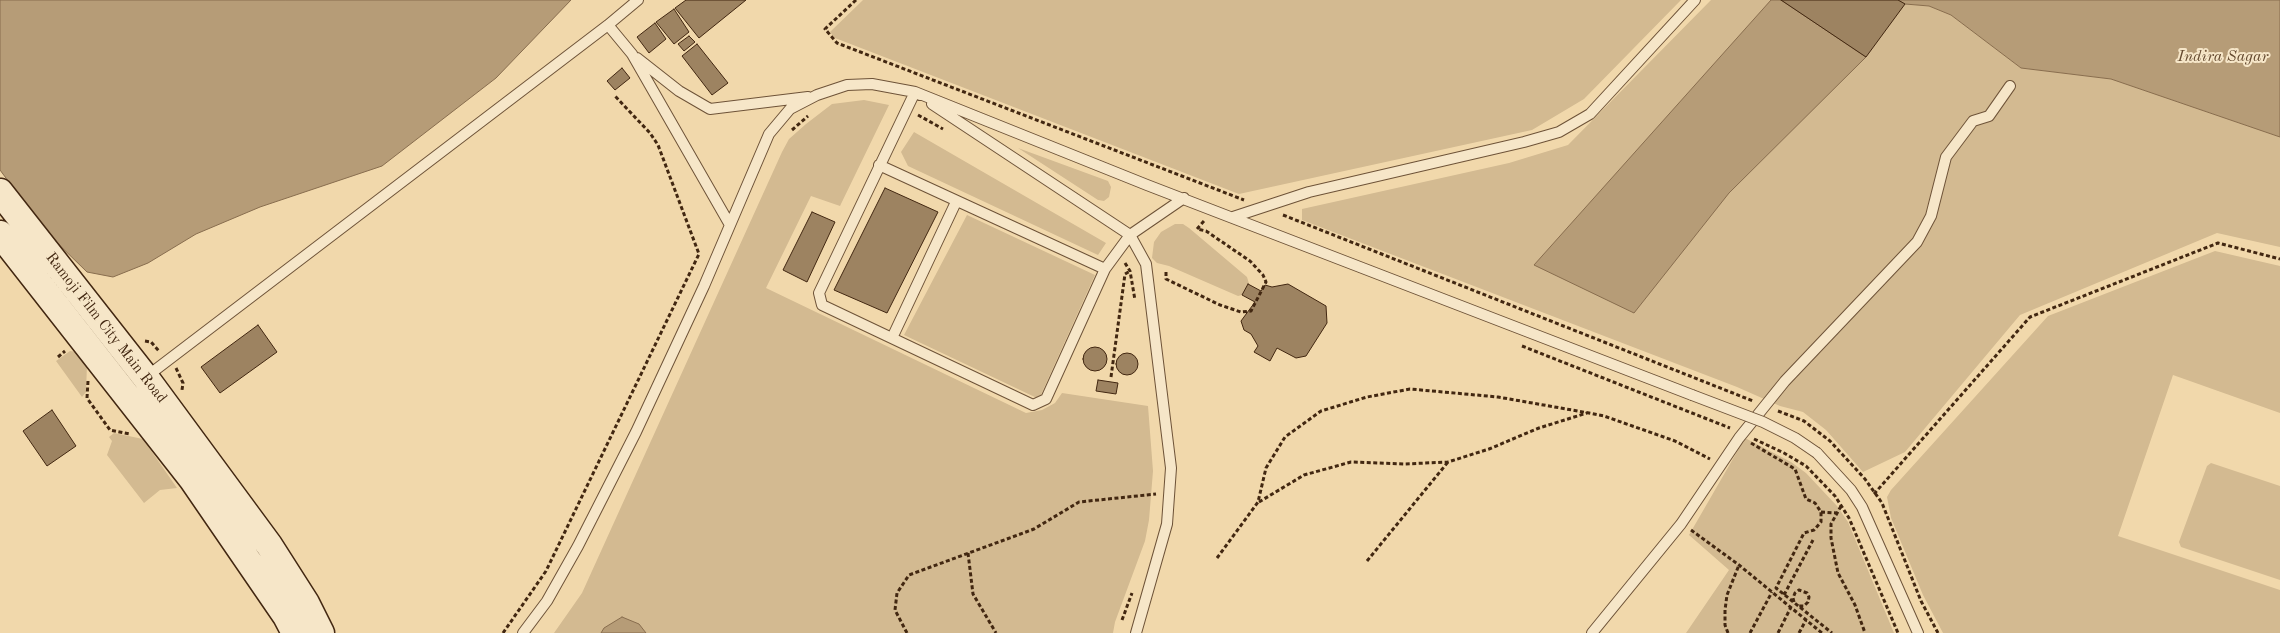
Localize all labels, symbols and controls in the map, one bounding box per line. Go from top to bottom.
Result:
water label: Indira Sagar [2178,47,2268,67]
street label: Ramoji Film City Main Road [42,249,170,407]

